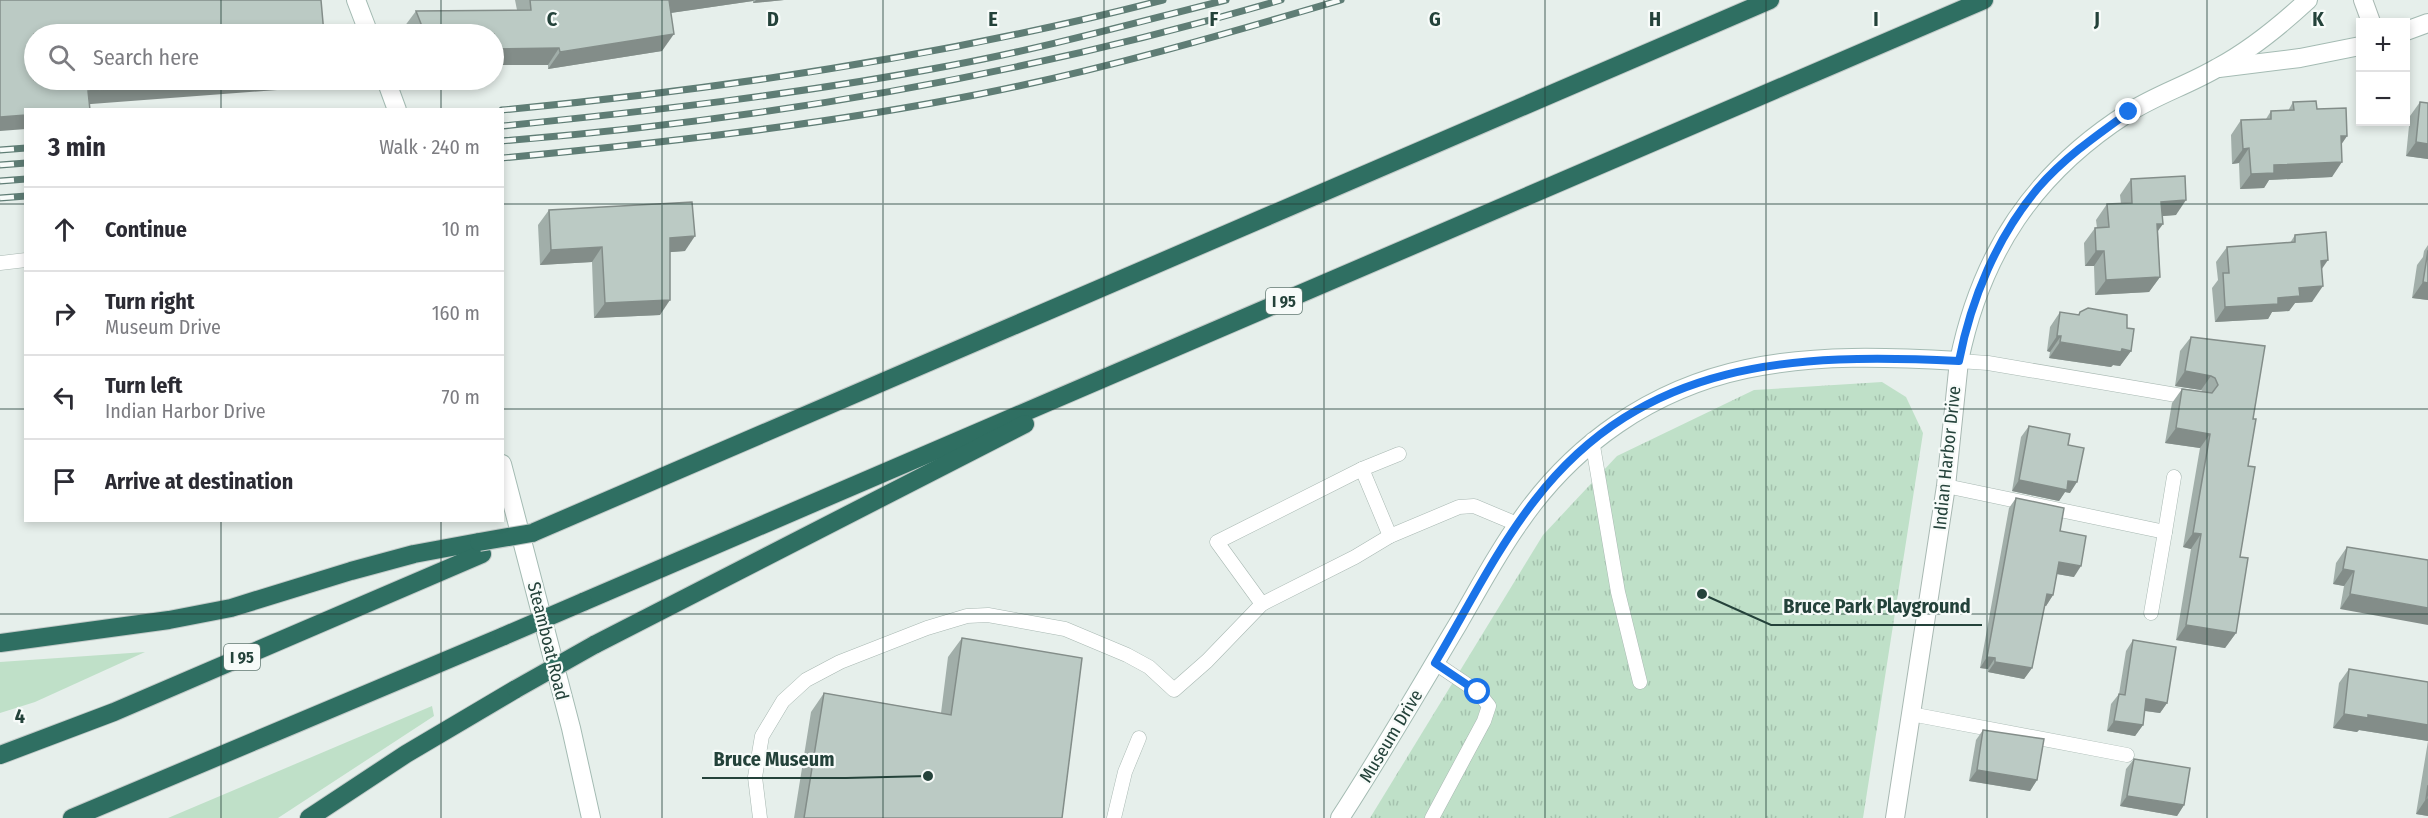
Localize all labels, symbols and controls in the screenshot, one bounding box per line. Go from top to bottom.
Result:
text: C [547,7,558,31]
text: D [767,7,779,31]
text: E [988,7,998,31]
text: F [1210,7,1219,31]
text: G [1429,7,1441,31]
text: H [1649,7,1661,31]
text: I [1873,7,1879,31]
text: J [2093,7,2100,31]
text: K [2312,7,2324,31]
map controls [2356,18,2410,126]
button: + [2356,18,2410,72]
search box [24,24,504,90]
icon: search [45,41,78,74]
text: Search here [93,44,199,71]
button: − [2356,72,2410,126]
route end [2115,98,2141,124]
text: 3 min [48,132,106,163]
text: Walk · 240 m [379,135,480,159]
icon: ahead [48,213,81,246]
text: Continue [105,216,187,243]
text: 10 m [442,217,480,241]
text: Turn right [105,288,194,315]
road number: I 95 [1266,288,1302,314]
icon: right [48,297,81,330]
text: 160 m [432,301,480,325]
text: Museum Drive [105,315,221,339]
text: Turn left [105,372,183,399]
icon: left [48,381,81,414]
text: 70 m [442,385,480,409]
street label: Indian Harbor Drive [1929,385,1966,531]
text: Indian Harbor Drive [105,399,266,423]
icon: arrive [48,465,81,498]
text: Arrive at destination [105,468,293,495]
street label: Steamboat Road [523,580,573,702]
callout: Bruce Park Playground [1771,587,1982,625]
text: Bruce Park Playground [1783,594,1971,618]
road number: I 95 [224,644,260,670]
route start [1464,678,1490,704]
street label: Museum Drive [1355,686,1427,786]
text: 4 [15,704,25,728]
callout: Bruce Museum [702,740,846,778]
text: Bruce Museum [714,747,834,771]

